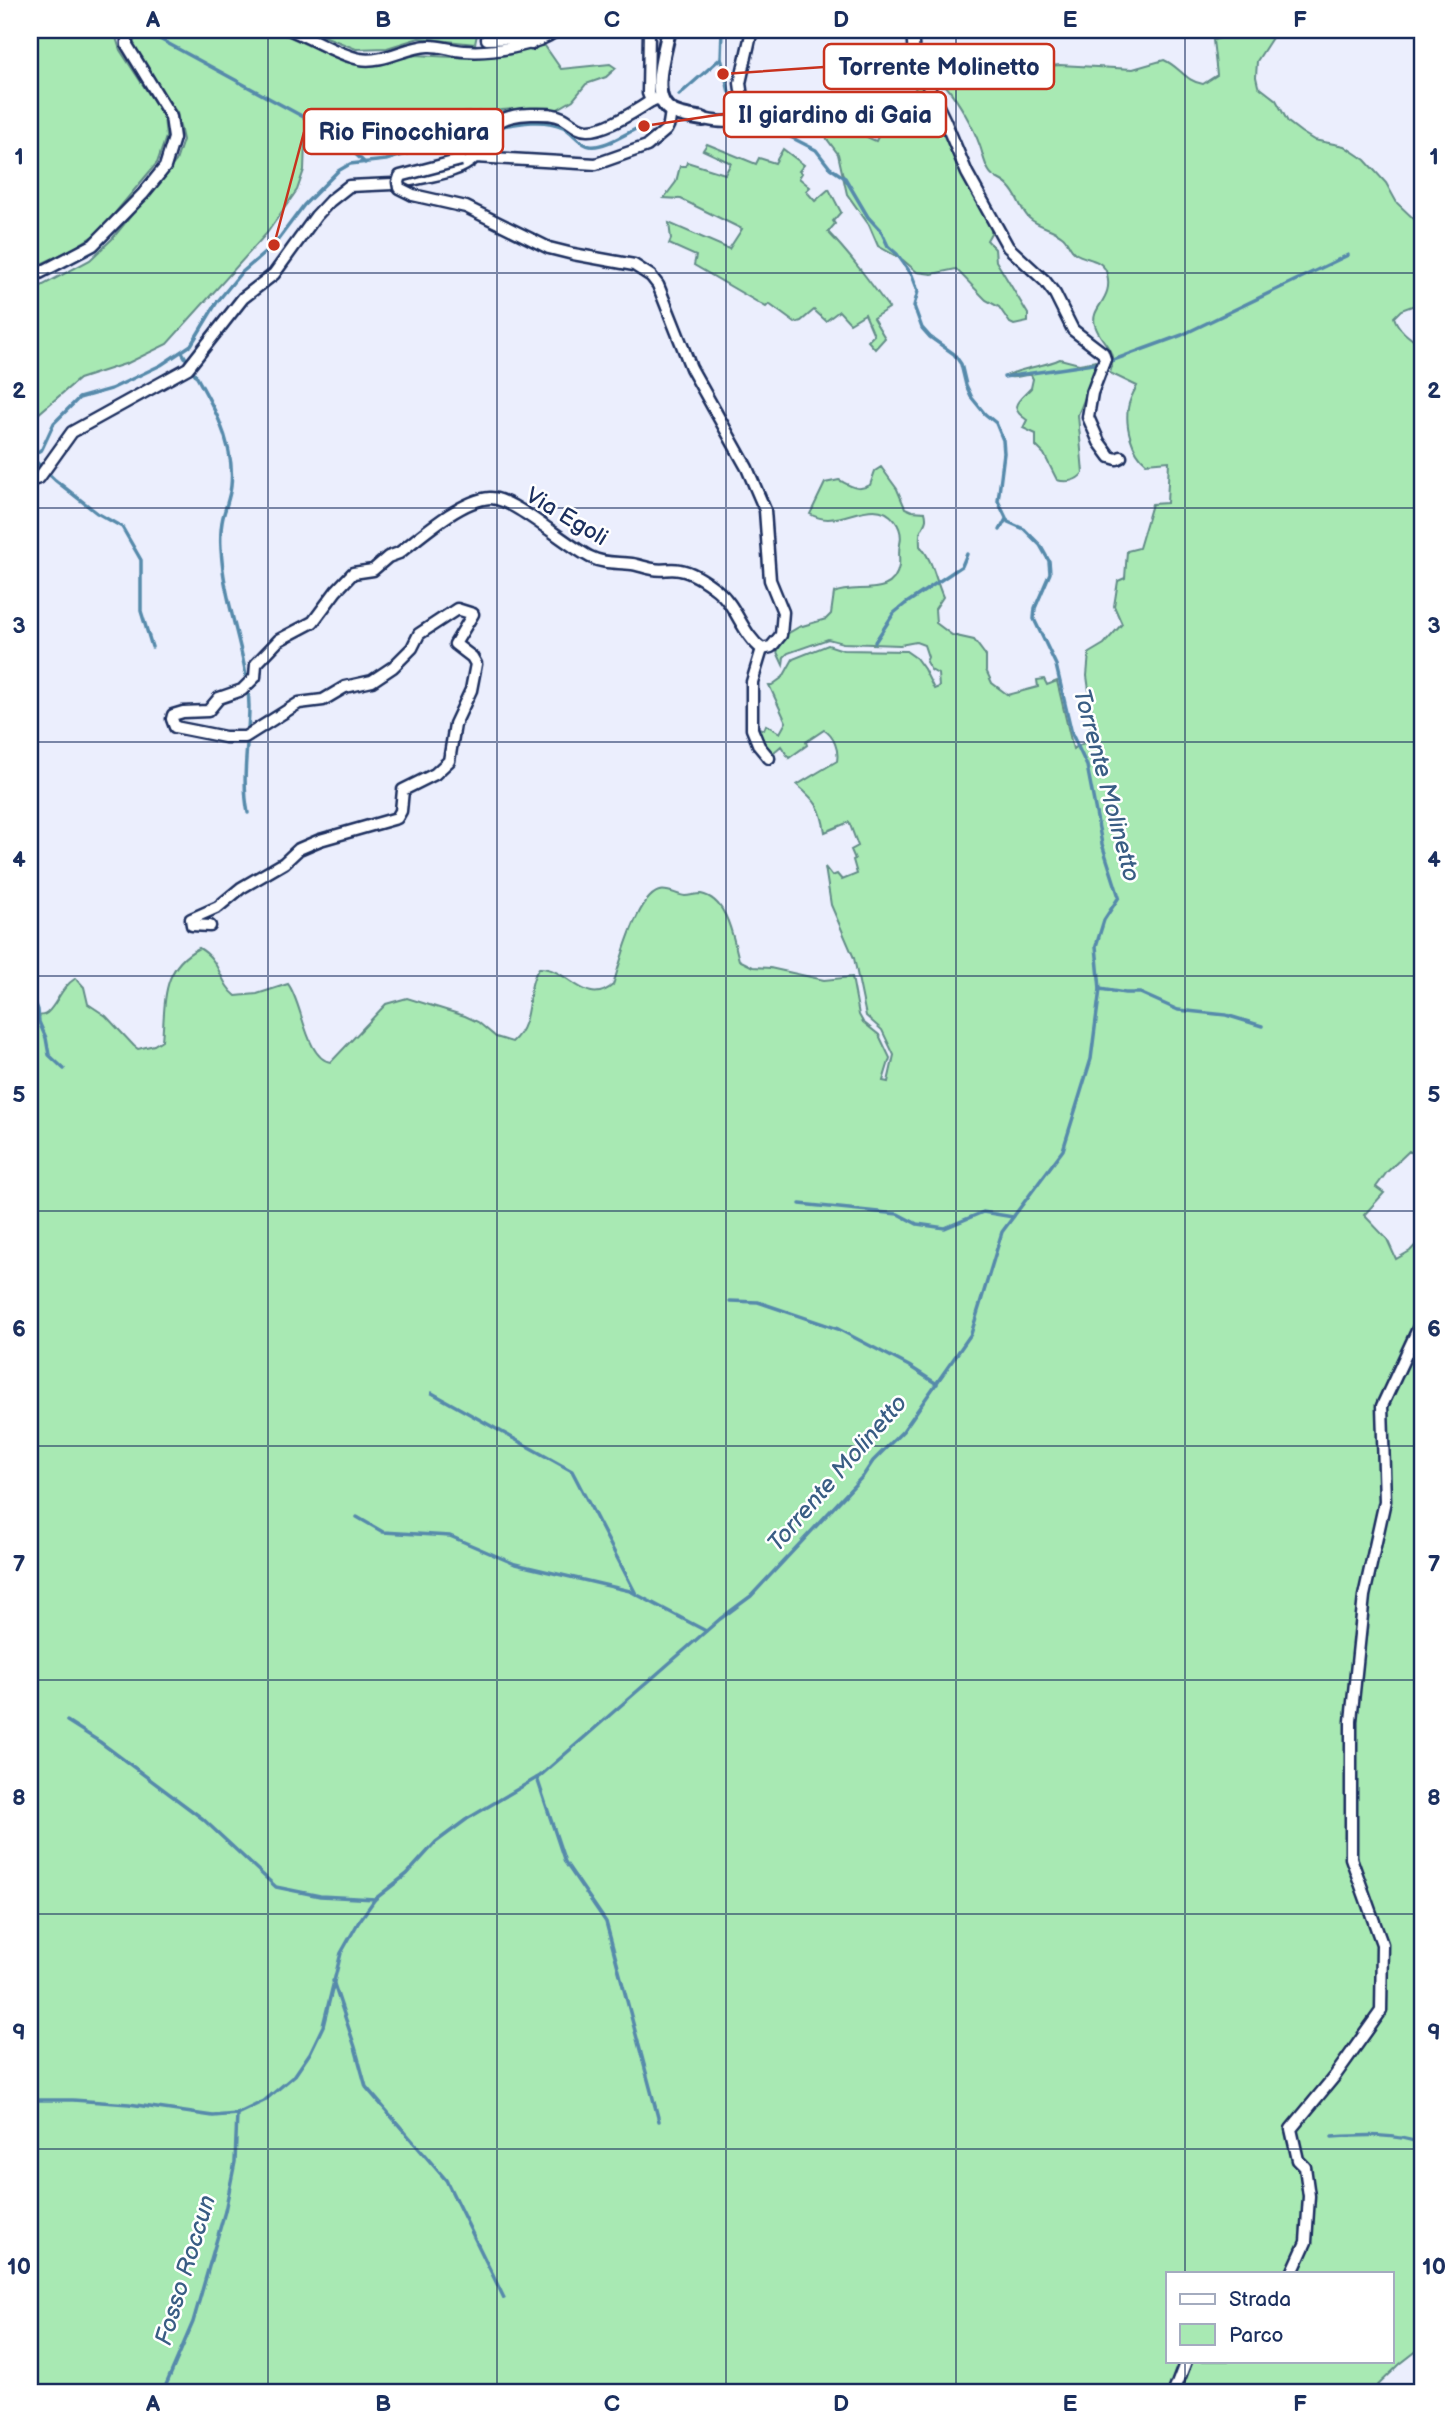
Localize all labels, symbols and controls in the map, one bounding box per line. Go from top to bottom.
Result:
text: A [145,6,161,34]
text: B [375,6,391,34]
text: C [604,6,620,34]
text: D [833,6,849,34]
text: E [1063,6,1078,34]
text: F [1293,6,1307,34]
callout: Torrente Molinetto [824,44,1054,89]
text: Torrente Molinetto [838,53,1040,82]
callout: Il giardino di Gaia [724,92,946,137]
text: Il giardino di Gaia [738,101,932,130]
callout: Rio Finocchiara [304,109,503,154]
text: Rio Finocchiara [319,118,489,147]
text: 1 [14,143,24,171]
text: 1 [1429,143,1439,171]
text: 2 [12,377,26,405]
text: 2 [1427,377,1441,405]
street label: Via Egoli [520,481,613,552]
text: 3 [12,612,26,640]
text: 3 [1427,612,1441,640]
water label: Torrente Molinetto [1067,686,1146,885]
text: 4 [12,846,26,874]
text: 4 [1427,846,1441,874]
text: 5 [12,1081,26,1109]
text: 5 [1427,1081,1441,1109]
text: 6 [12,1315,26,1343]
text: 6 [1427,1315,1441,1343]
water label: Torrente Molinetto [761,1389,913,1558]
text: 7 [13,1550,26,1578]
text: 7 [1428,1550,1441,1578]
text: 8 [12,1784,26,1812]
text: 8 [1427,1784,1441,1812]
text: 9 [12,2019,26,2047]
text: 9 [1427,2019,1441,2047]
water label: Fosso Roccun [149,2192,222,2349]
text: 10 [7,2253,31,2281]
text: 10 [1422,2253,1446,2281]
legend [1166,2272,1394,2362]
text: Strada [1229,2287,1291,2312]
text: Parco [1229,2323,1284,2348]
text: A [145,2390,161,2418]
text: B [375,2390,391,2418]
text: C [604,2390,620,2418]
text: D [833,2390,849,2418]
text: E [1063,2390,1078,2418]
text: F [1293,2390,1307,2418]

